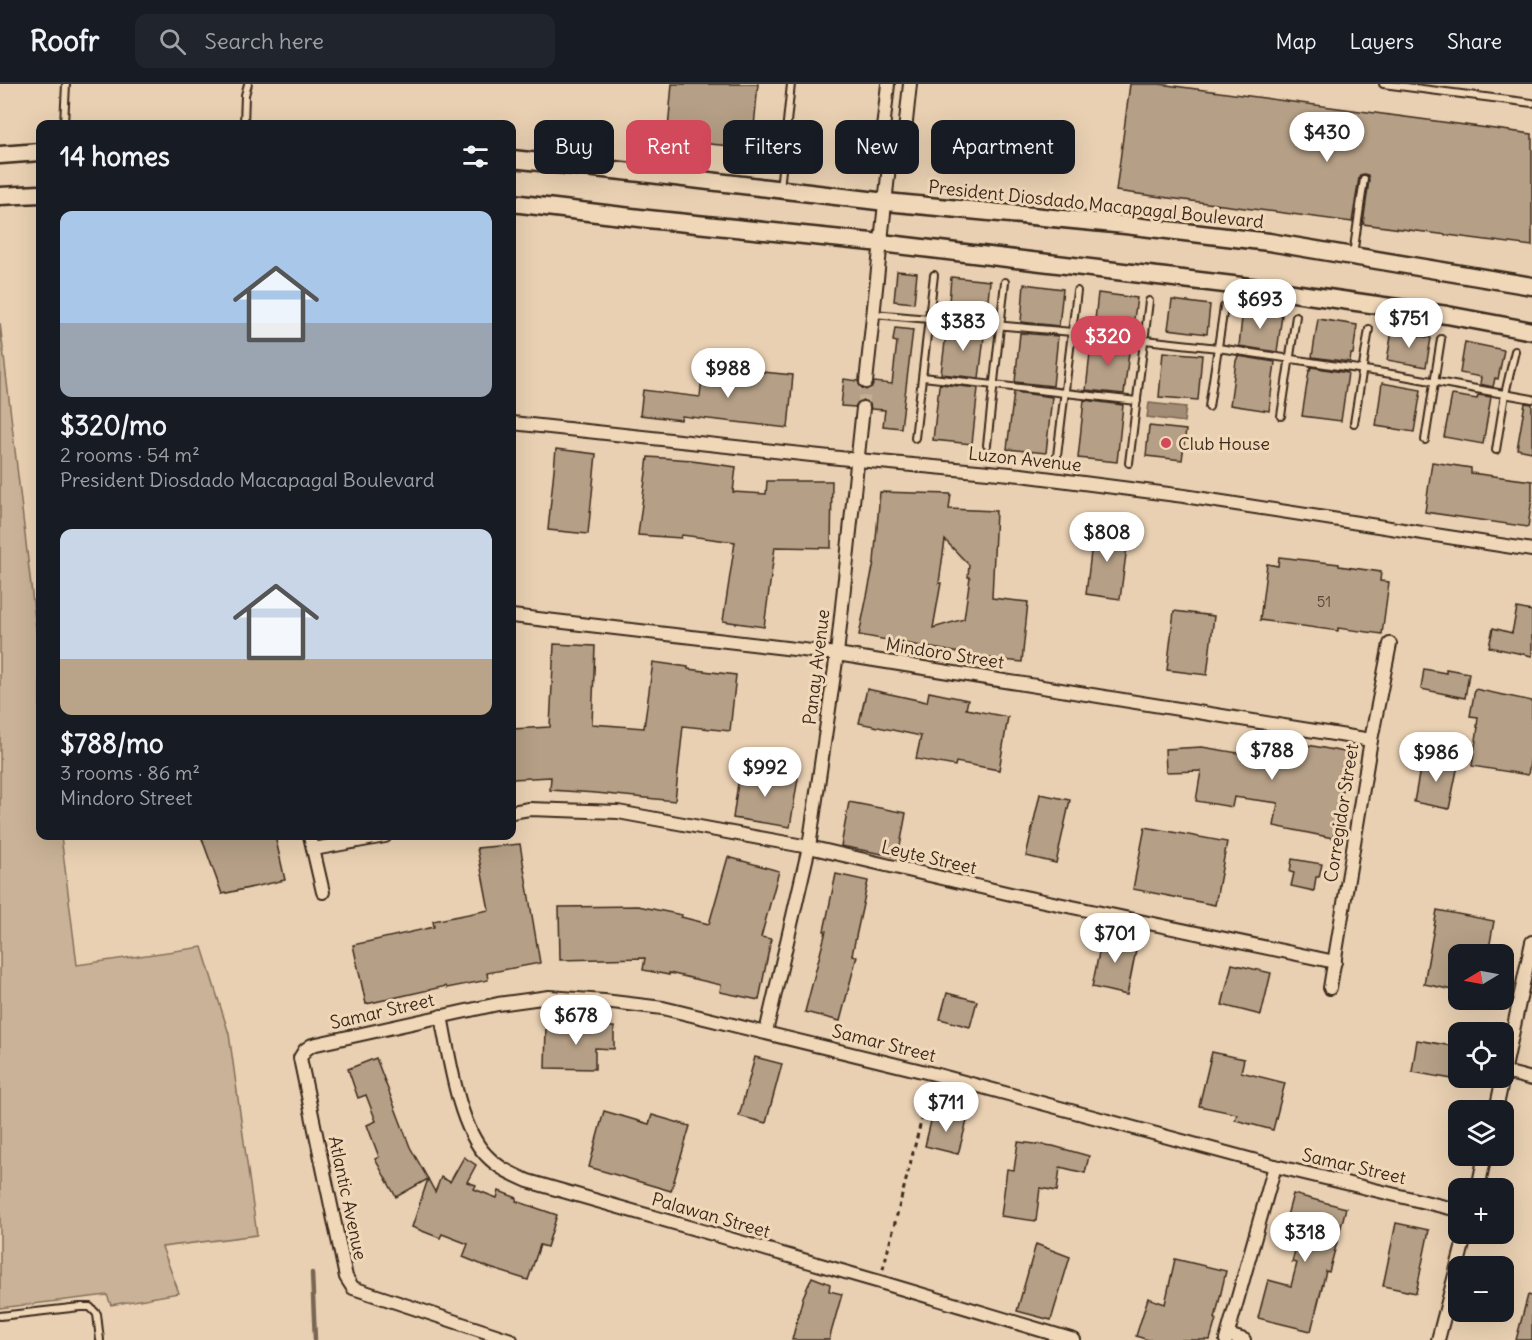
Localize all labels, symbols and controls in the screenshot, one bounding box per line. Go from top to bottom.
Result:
search box [135,14,555,68]
text: Roofr [30,23,99,59]
icon: search [156,25,189,58]
text: Search here [204,27,324,55]
text: Map [1276,28,1316,55]
text: Layers [1349,28,1414,55]
text: Share [1447,28,1502,55]
pin: $430 [1291,112,1363,163]
text: $430 [1303,119,1351,144]
chip: Buy [534,120,614,174]
chip: Rent [626,120,711,174]
chip: Filters [723,120,823,174]
chip: New [835,120,919,174]
chip: Apartment [931,120,1075,174]
text: 14 homes [60,140,170,173]
icon: filters [459,140,492,173]
street label: President Diosdado Macapagal Boulevard [927,175,1265,233]
icon: home [222,250,330,358]
pin: $693 [1224,279,1296,330]
text: $693 [1237,286,1283,311]
pin: $751 [1373,298,1445,349]
pin: $383 [927,301,999,352]
text: $751 [1389,305,1429,330]
text: $383 [940,308,986,333]
pin: $320 [1072,316,1144,367]
text: $320 [1085,323,1131,348]
pin: $988 [692,348,764,399]
text: $988 [705,355,751,380]
text: $320/mo [60,409,167,442]
place label: Club House [1178,432,1270,455]
marker: Club House [1159,436,1173,450]
text: 2 rooms · 54 m² [60,442,200,467]
street label: Luzon Avenue [967,442,1083,476]
text: President Diosdado Macapagal Boulevard [60,467,435,492]
pin: $808 [1071,512,1143,563]
text: $808 [1083,519,1131,544]
icon: home [222,568,330,676]
house number: 51 [1317,592,1331,611]
street label: Panay Avenue [798,608,834,726]
street label: Mindoro Street [884,632,1006,674]
text: $788/mo [60,727,164,760]
pin: $788 [1236,730,1308,781]
pin: $986 [1400,732,1472,783]
text: $788 [1250,737,1294,762]
text: $986 [1413,739,1459,764]
street label: Corregidor Street [1319,742,1363,884]
pin: $992 [729,747,801,798]
text: $992 [742,754,788,779]
text: 3 rooms · 86 m² [60,760,200,785]
text: Mindoro Street [60,785,193,810]
street label: Leyte Street [879,835,979,879]
pin: $701 [1079,913,1151,964]
text: $701 [1094,920,1136,945]
north arrow [1448,944,1514,1010]
map controls [1448,944,1514,1322]
street label: Samar Street [328,988,436,1034]
pin: $678 [540,995,612,1046]
text: $678 [554,1002,598,1027]
street label: Samar Street [830,1019,938,1067]
button: locate [1448,1022,1514,1088]
pin: $711 [910,1082,982,1133]
text: $711 [928,1089,964,1114]
button: layers [1448,1100,1514,1166]
street label: Atlantic Avenue [324,1134,372,1262]
street label: Samar Street [1300,1143,1408,1189]
button: + [1448,1178,1514,1244]
street label: Palawan Street [649,1187,773,1243]
pin: $318 [1269,1212,1341,1263]
text: $318 [1284,1219,1326,1244]
button: − [1448,1256,1514,1322]

